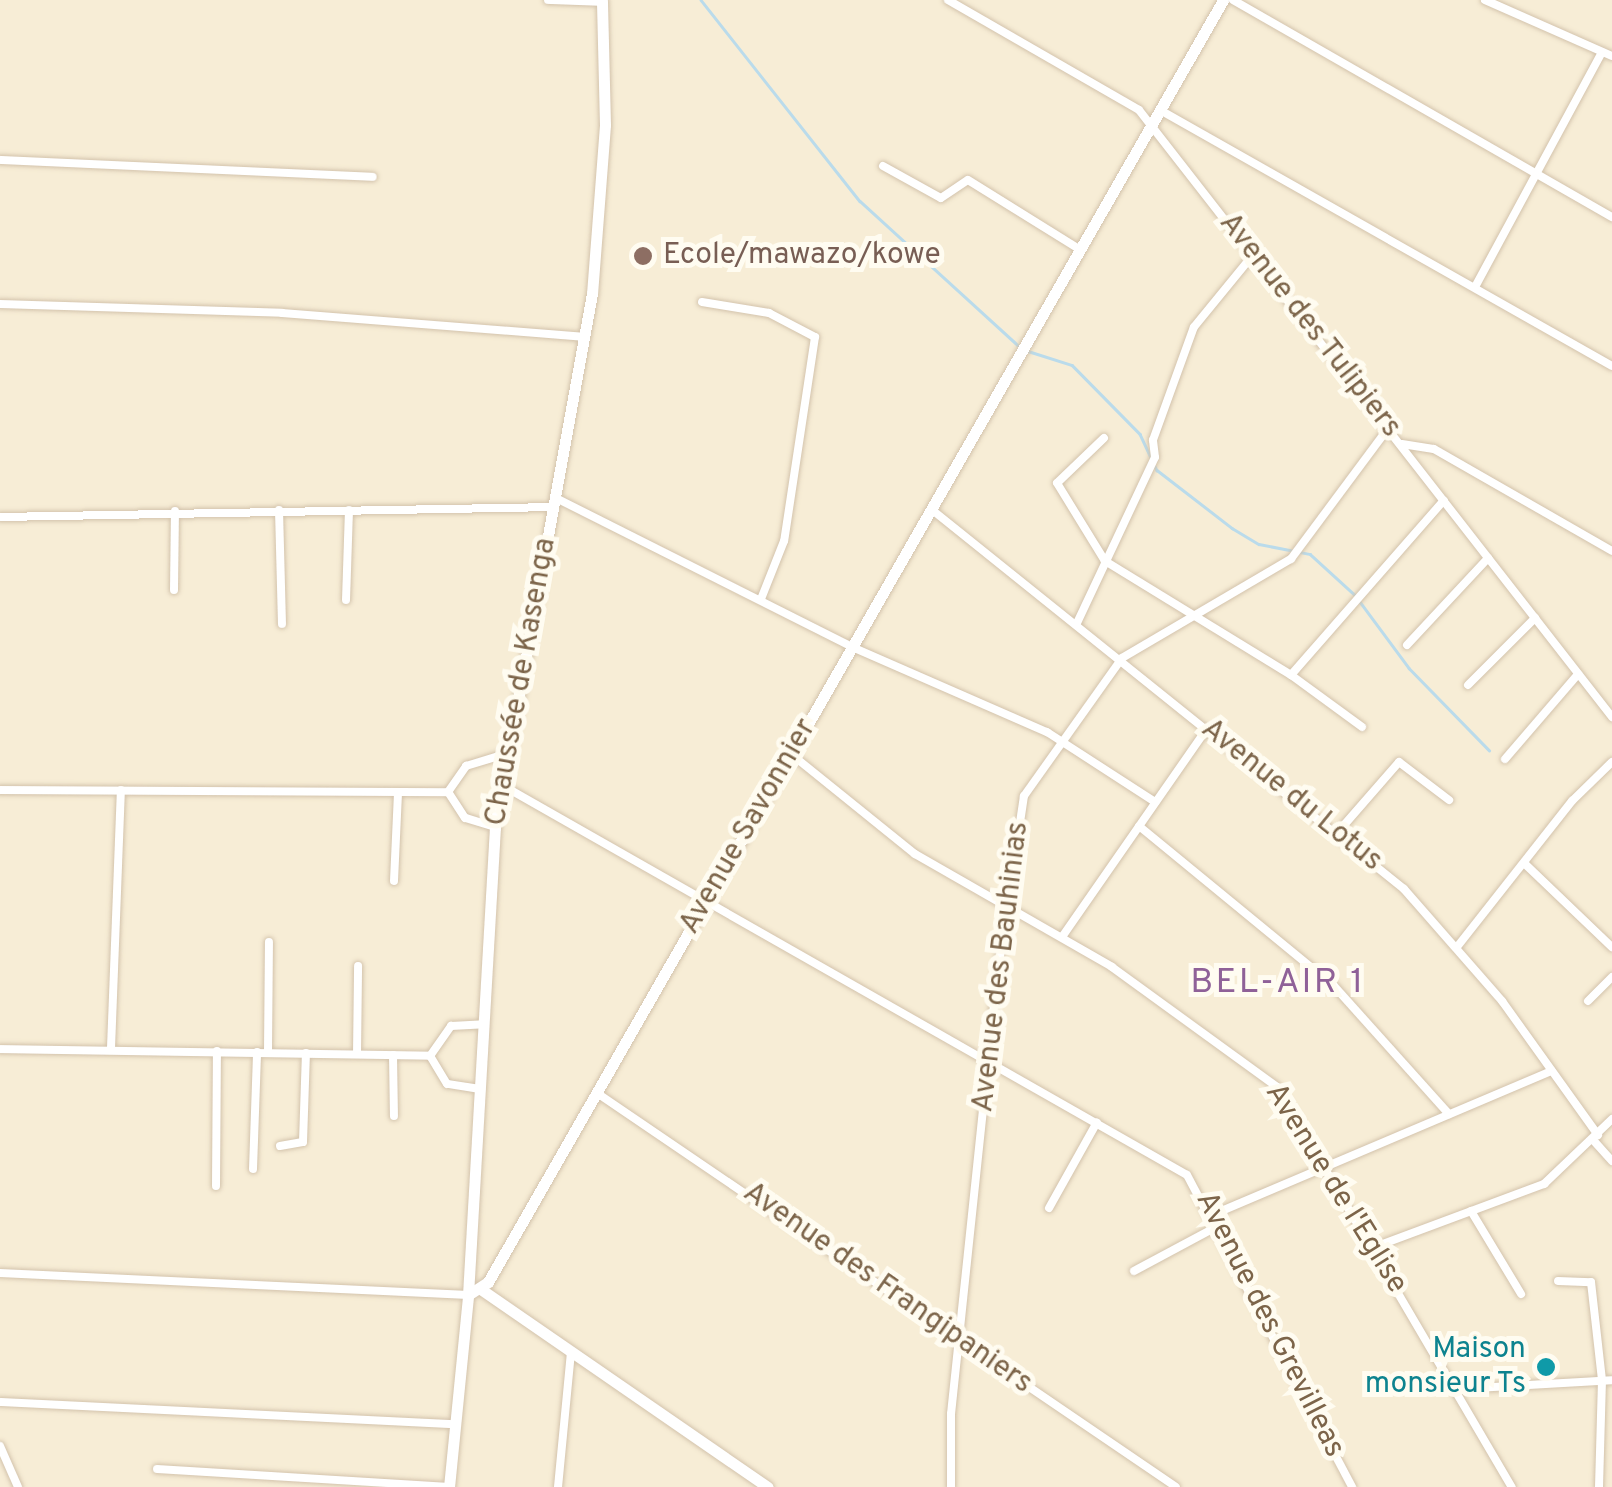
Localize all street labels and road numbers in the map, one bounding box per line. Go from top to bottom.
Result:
street label: Avenue des Tulipiers [1210,206,1408,446]
street label: Chaussée de Kasenga [479,535,565,829]
street label: Avenue du Lotus [1193,712,1389,880]
street label: Avenue Savonnier [673,713,825,941]
street label: Avenue des Bauhinias [966,820,1038,1114]
street label: Avenue de l'Eglise [1256,1077,1414,1301]
street label: Avenue des Frangipaniers [735,1175,1039,1403]
street label: Avenue des Grevilleas [1186,1186,1352,1464]

